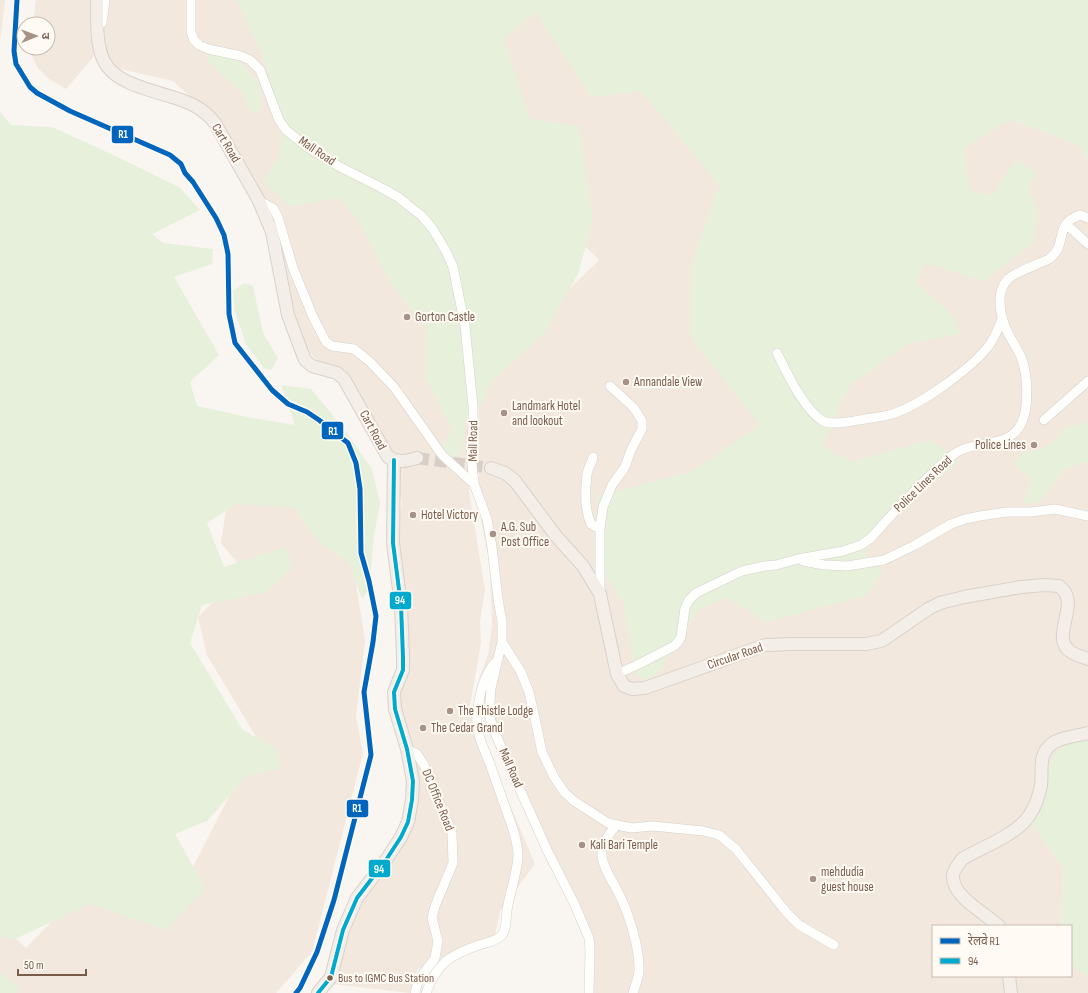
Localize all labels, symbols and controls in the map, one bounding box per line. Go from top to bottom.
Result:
north arrow [16,16,56,56]
text: उ [39,33,52,40]
street label: Cart Road [208,121,244,165]
line badge: R1 [111,125,134,144]
text: R1 [118,128,129,141]
street label: Mall Road [295,133,339,169]
place label: Gorton Castle [415,309,475,325]
marker: Gorton Castle [402,312,412,322]
place label: Annandale View [633,374,703,390]
marker: Annandale View [621,377,631,387]
place label: Landmark Hotel and lookout [512,398,580,429]
street label: Cart Road [356,407,390,453]
marker: Landmark Hotel and lookout [499,408,509,418]
street label: Mall Road [465,420,481,462]
line badge: R1 [321,421,344,440]
text: R1 [328,425,339,438]
place label: Police Lines [975,437,1026,453]
marker: Police Lines [1029,440,1039,450]
street label: Police Lines Road [891,452,955,516]
place label: Hotel Victory [421,507,478,523]
marker: Hotel Victory [408,510,418,520]
place label: A.G. Sub Post Office [500,519,549,550]
marker: A.G. Sub Post Office [488,529,498,539]
line badge: 94 [389,591,412,610]
text: 94 [395,594,405,607]
street label: Circular Road [705,639,765,673]
place label: The Thistle Lodge [458,703,533,719]
marker: The Thistle Lodge [445,706,455,716]
place label: The Cedar Grand [431,720,503,736]
marker: The Cedar Grand [418,723,428,733]
street label: Mall Road [495,746,527,790]
street label: DC Office Road [418,767,458,833]
line badge: R1 [346,799,369,818]
text: R1 [352,802,363,815]
place label: Kali Bari Temple [590,837,658,853]
marker: Kali Bari Temple [577,840,587,850]
line badge: 94 [368,859,391,878]
text: 94 [374,863,384,876]
place label: mehdudia guest house [821,864,874,895]
marker: mehdudia guest house [808,874,818,884]
legend [932,925,1072,977]
text: रेलवे R1 [968,933,1000,949]
scale bar [18,951,86,977]
text: 94 [968,954,978,969]
text: 50 m [24,958,44,973]
place label: Bus to IGMC Bus Station [338,971,434,986]
marker: Bus to IGMC Bus Station [325,973,335,983]

